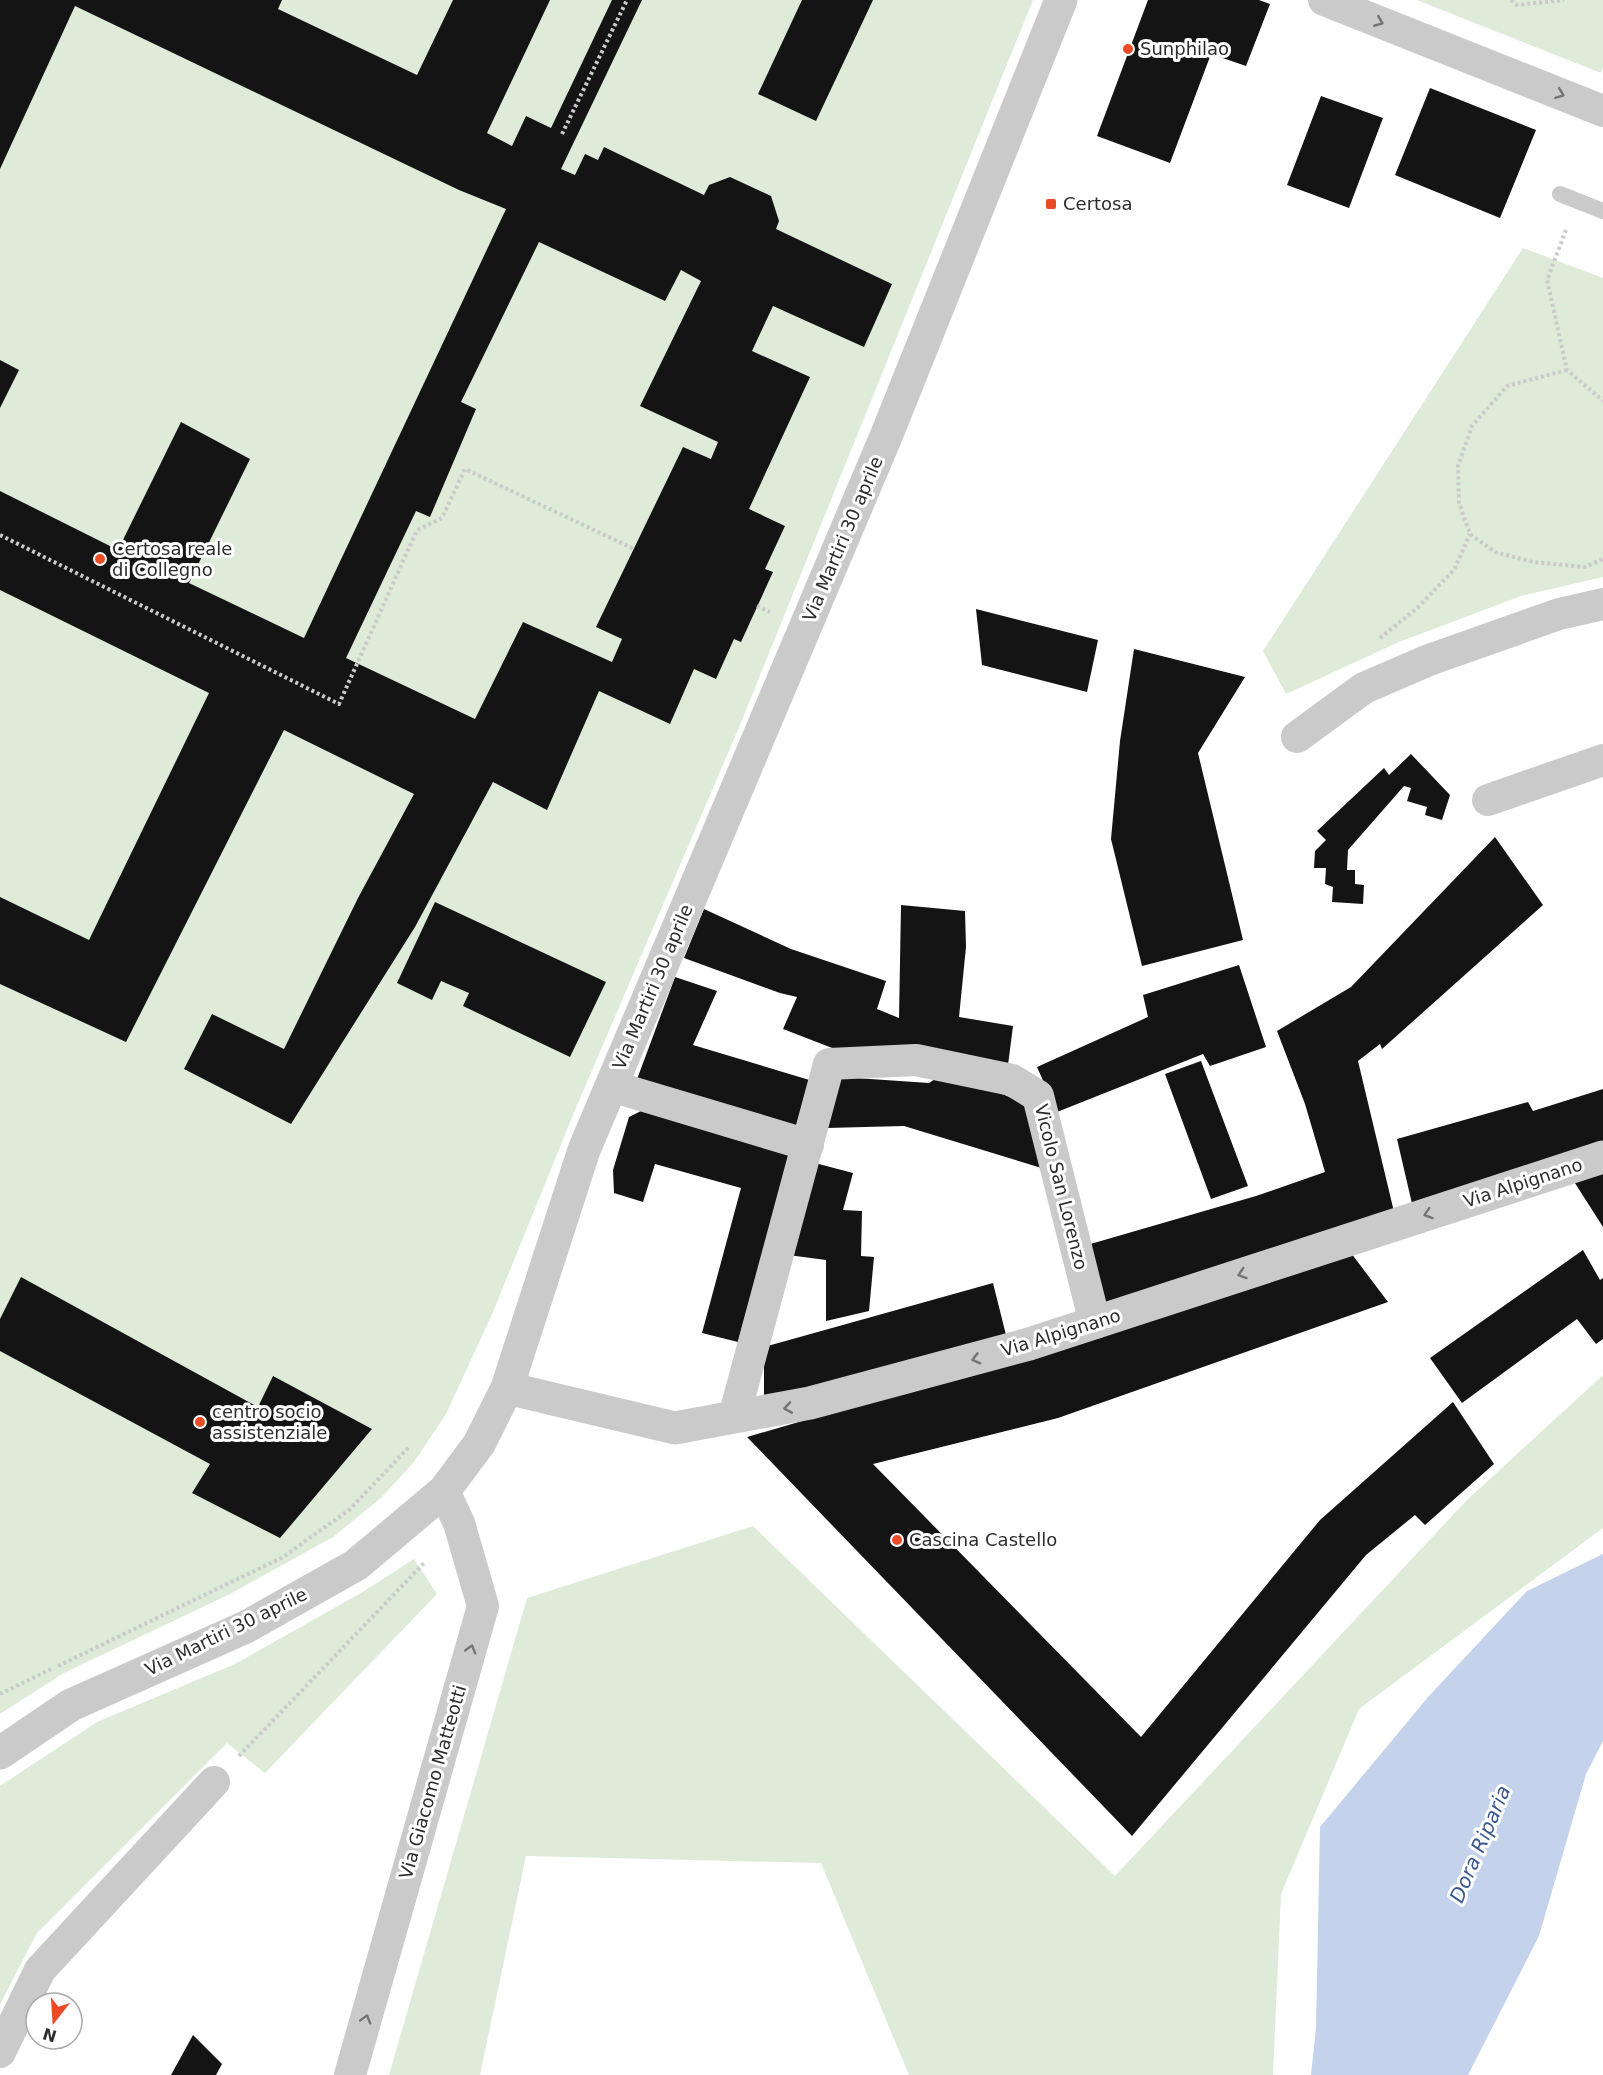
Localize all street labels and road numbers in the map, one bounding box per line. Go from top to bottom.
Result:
street label: Via Martiri 30 aprile [798,453,887,625]
street label: Via Martiri 30 aprile [608,901,697,1073]
street label: Vicolo San Lorenzo [1031,1102,1092,1272]
street label: Via Alpignano [1461,1153,1585,1212]
street label: Via Alpignano [999,1304,1123,1361]
street label: Via Martiri 30 aprile [141,1583,310,1680]
street label: Via Giacomo Matteotti [395,1682,470,1881]

